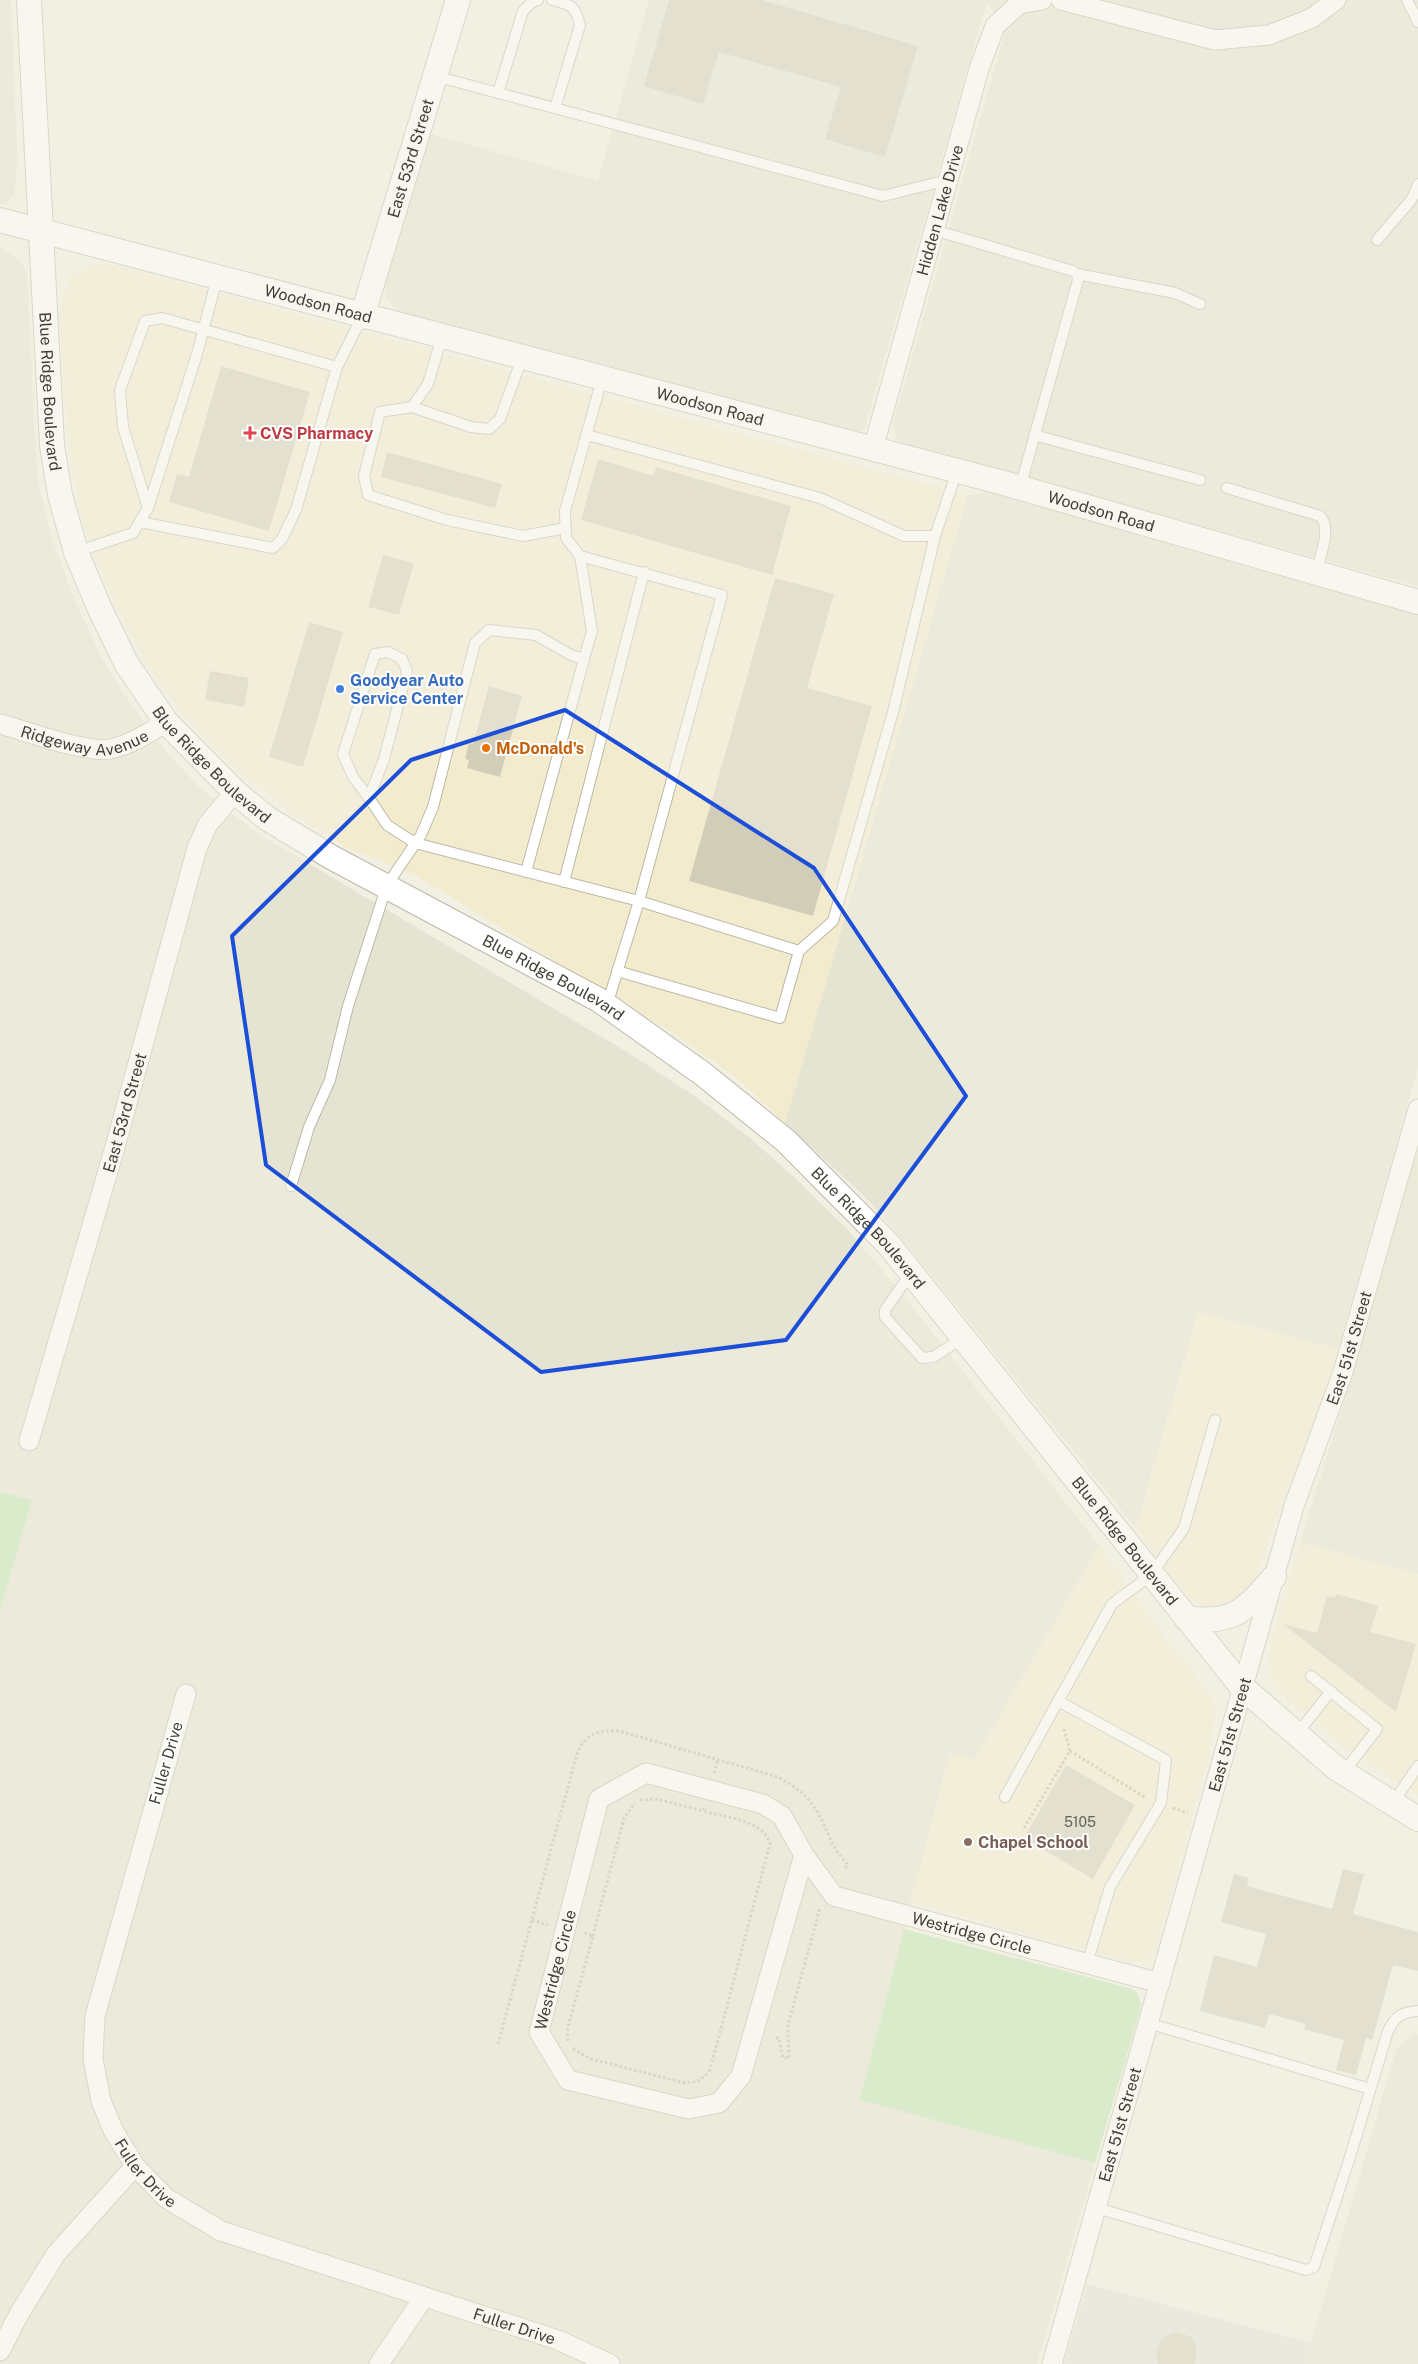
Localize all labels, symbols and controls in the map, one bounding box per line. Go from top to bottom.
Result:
street label: East 53rd Street [383,96,437,220]
street label: Hidden Lake Drive [912,142,967,278]
street label: Woodson Road [262,280,374,327]
street label: Blue Ridge Boulevard [36,311,65,472]
street label: Woodson Road [654,383,766,429]
place label: CVS Pharmacy [260,424,373,443]
marker: CVS Pharmacy [244,427,256,439]
street label: Woodson Road [1045,487,1157,535]
place label: Goodyear Auto Service Center [350,671,464,708]
marker: Goodyear Auto Service Center [334,683,346,695]
street label: Blue Ridge Boulevard [149,702,275,827]
street label: Ridgeway Avenue [19,721,152,759]
place label: McDonald's [496,739,584,758]
marker: McDonald's [480,742,492,754]
street label: Blue Ridge Boulevard [479,930,628,1024]
street label: East 53rd Street [99,1051,150,1175]
street label: Blue Ridge Boulevard [808,1163,930,1293]
street label: East 51st Street [1322,1289,1375,1407]
street label: Blue Ridge Boulevard [1068,1473,1182,1609]
street label: East 51st Street [1204,1675,1255,1794]
street label: Fuller Drive [145,1719,187,1807]
house number: 5105 [1064,1814,1096,1830]
place label: Chapel School [978,1833,1089,1852]
marker: Chapel School [962,1836,974,1848]
street label: Westridge Circle [530,1908,580,2032]
street label: Westridge Circle [910,1908,1034,1958]
street label: East 51st Street [1094,2065,1145,2184]
street label: Fuller Drive [111,2135,180,2211]
street label: Fuller Drive [471,2304,558,2348]

